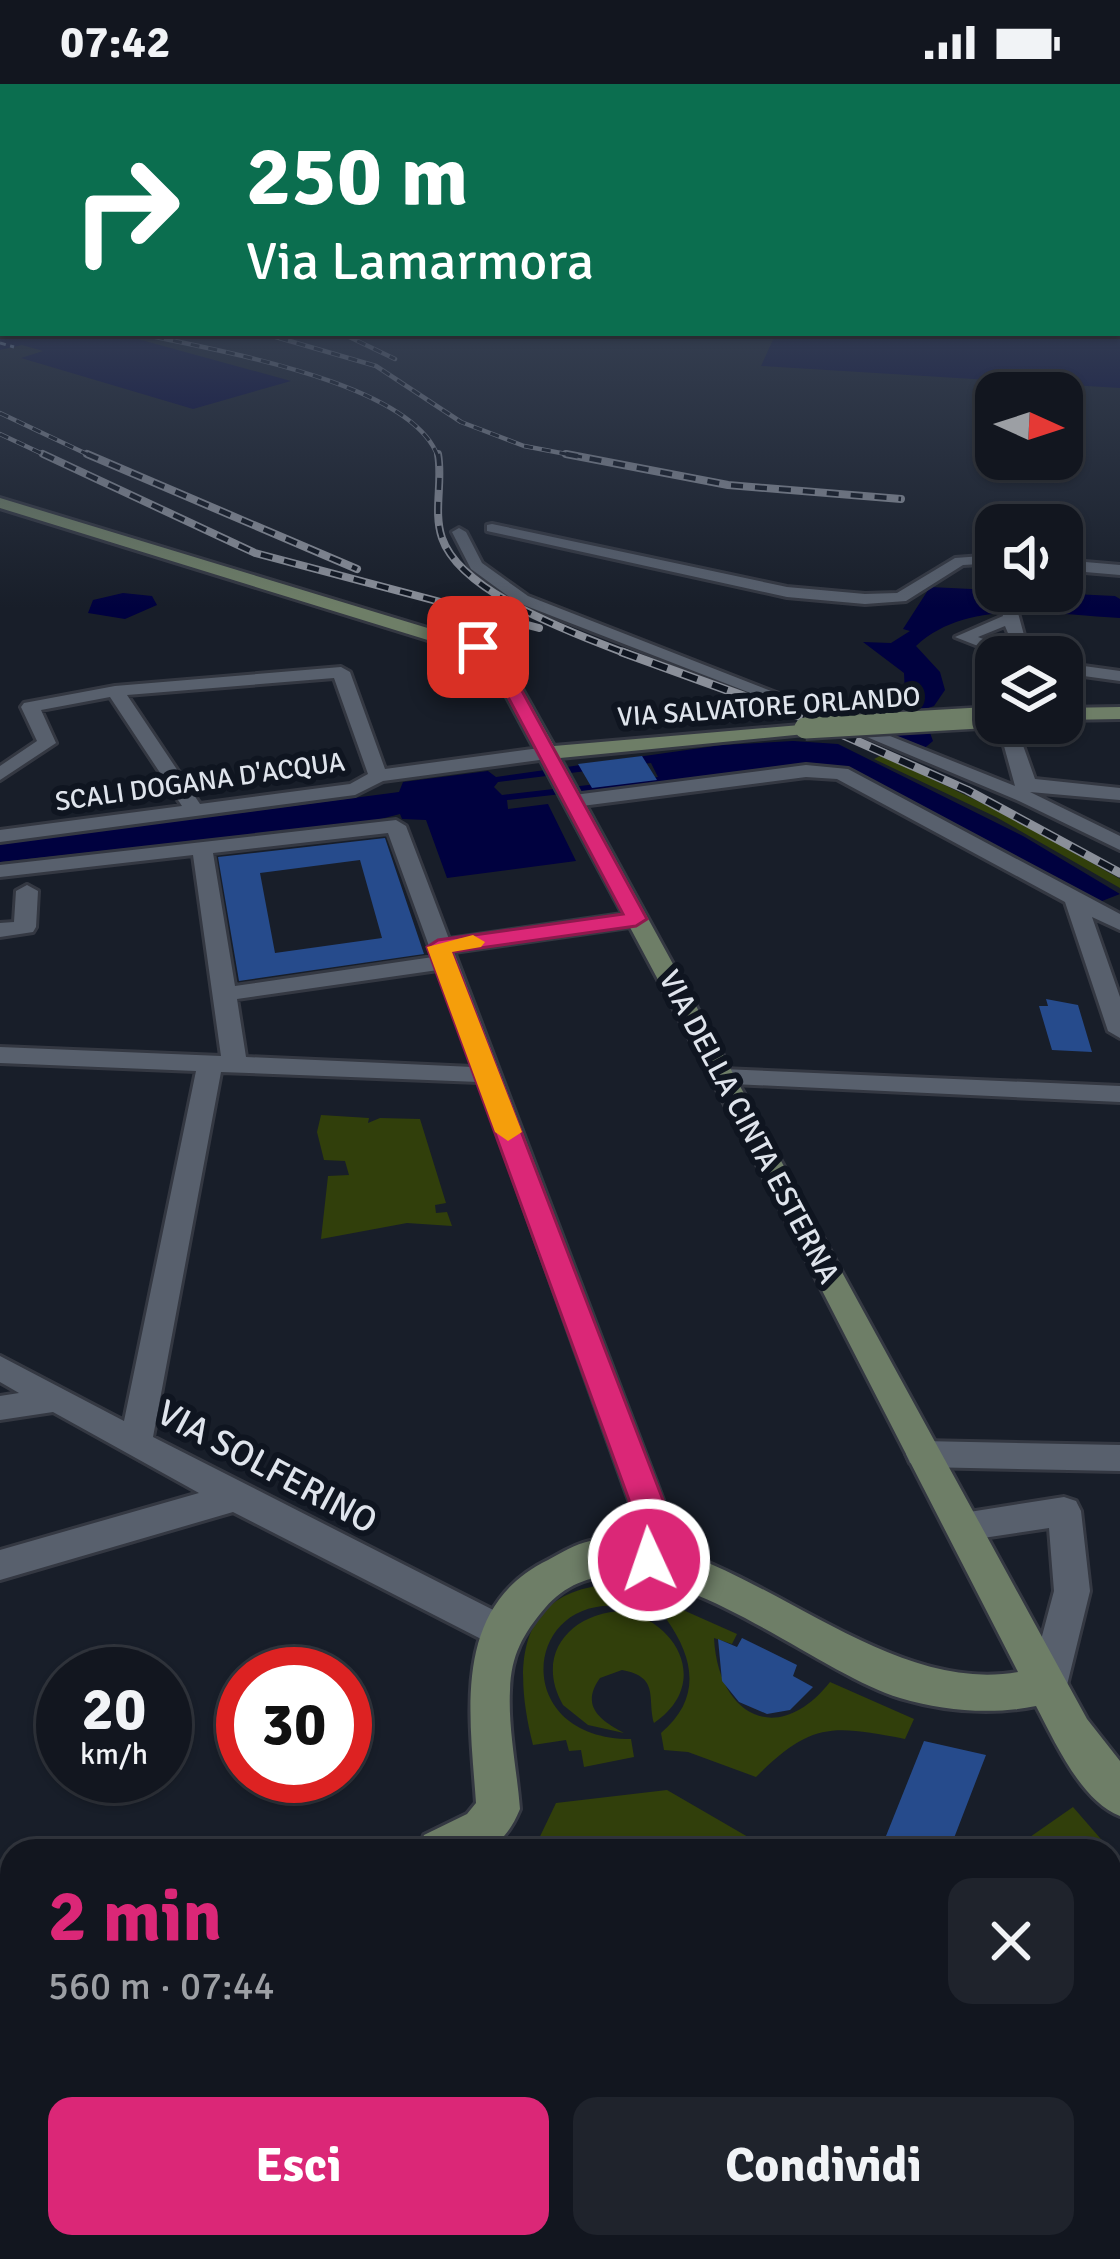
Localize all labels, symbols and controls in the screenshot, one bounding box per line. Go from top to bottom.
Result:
text: 07:42 [60,15,170,70]
text: 250 m [246,125,468,229]
icon: right [48,132,204,288]
text: Via Lamarmora [246,228,594,295]
north arrow [975,372,1083,480]
map controls [975,372,1083,744]
button: sound [975,504,1083,612]
pin [427,596,529,698]
icon: arrive [445,614,511,680]
button: layers [975,636,1083,744]
street label: VIA SALVATORE ORLANDO [616,680,922,734]
street label: SCALI DOGANA D'ACQUA [53,745,347,819]
street label: VIA DELLA CINTA ESTERNA [651,964,847,1290]
street label: VIA SOLFERINO [149,1390,385,1544]
position arrow [586,1497,712,1623]
speed limit sign: 30 [216,1647,372,1803]
text: 20 [82,1673,146,1747]
text: km/h [80,1736,148,1773]
text: 2 min [48,1872,222,1961]
button: close [948,1878,1074,2004]
text: 560 m · 07:44 [48,1962,275,2010]
button: Esci [48,2097,549,2235]
button: Condividi [573,2097,1074,2235]

